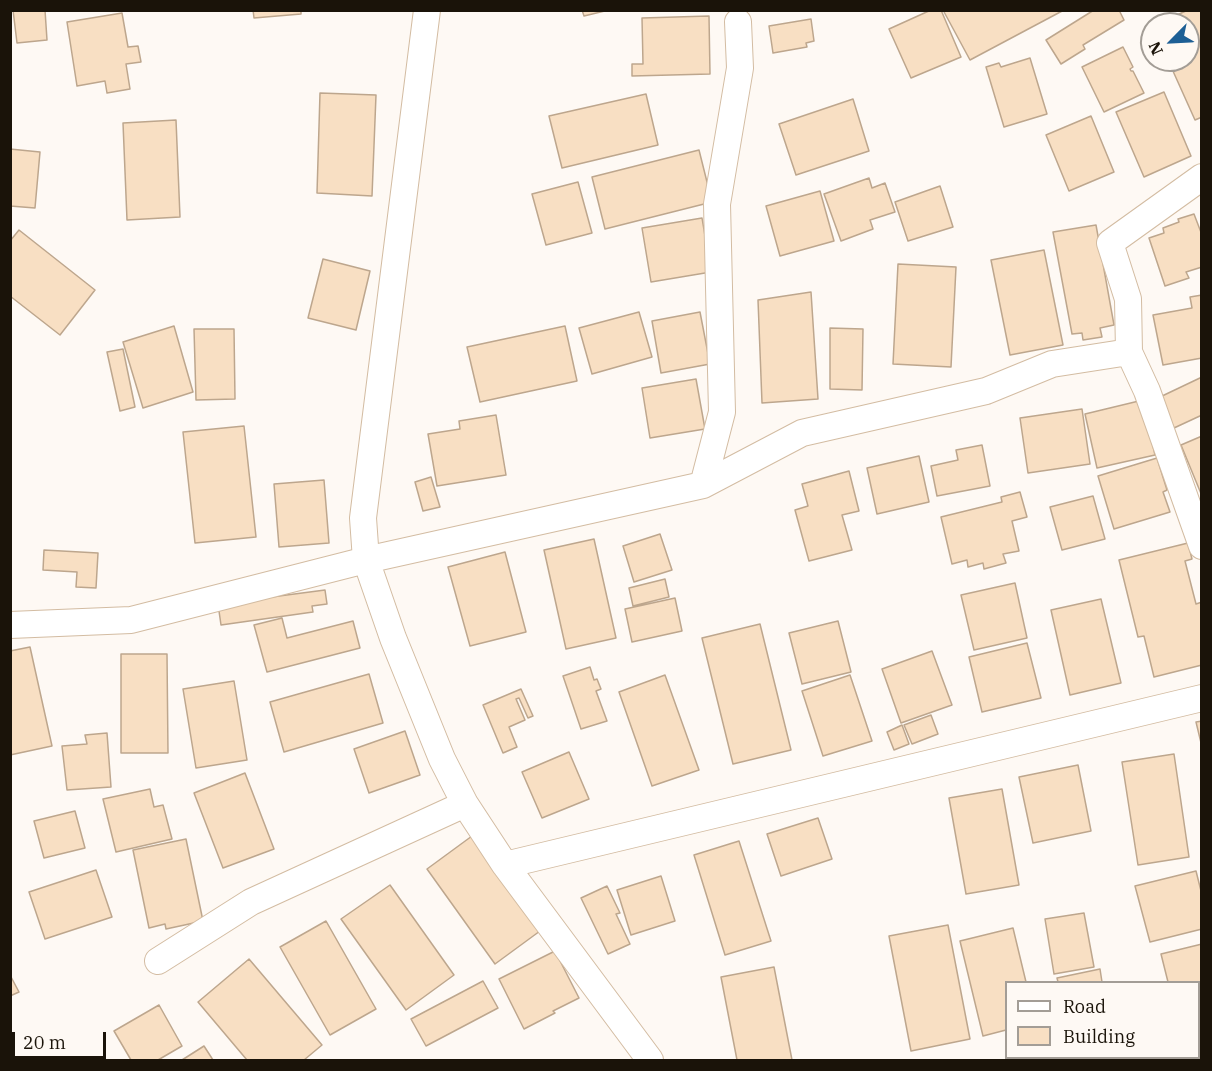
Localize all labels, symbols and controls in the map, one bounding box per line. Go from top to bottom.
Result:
north arrow [1140,12,1200,72]
text: N [1144,39,1167,58]
legend [1005,981,1200,1059]
text: Road [1063,995,1106,1018]
scale bar [15,1020,110,1058]
text: Building [1063,1025,1135,1048]
text: 20 m [23,1031,66,1054]

